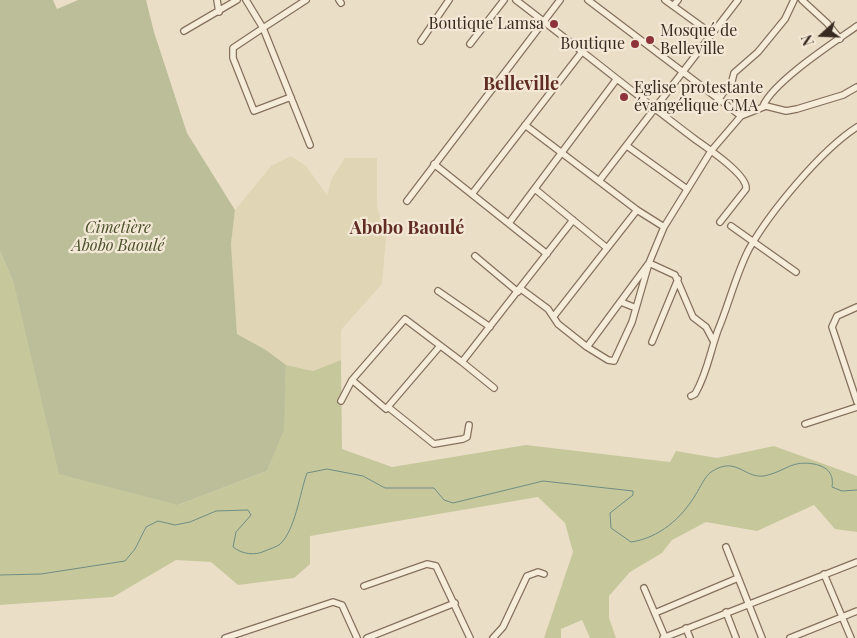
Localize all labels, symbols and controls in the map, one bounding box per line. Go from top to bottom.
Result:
north arrow [797,10,847,60]
place label: Boutique Lamsa [429,14,544,34]
marker: Boutique Lamsa [548,18,560,30]
place label: Mosqué de Belleville [660,21,737,59]
text: N [797,32,818,48]
place label: Boutique [560,34,625,54]
marker: Mosqué de Belleville [644,34,656,46]
marker: Boutique [629,38,641,50]
district label: Belleville [483,73,559,95]
place label: Eglise protestante évangélique CMA [634,78,763,116]
marker: Eglise protestante évangélique CMA [618,91,630,103]
district label: Abobo Baoulé [350,217,464,239]
park label: Cimetière Abobo Baoulé [72,218,164,256]

